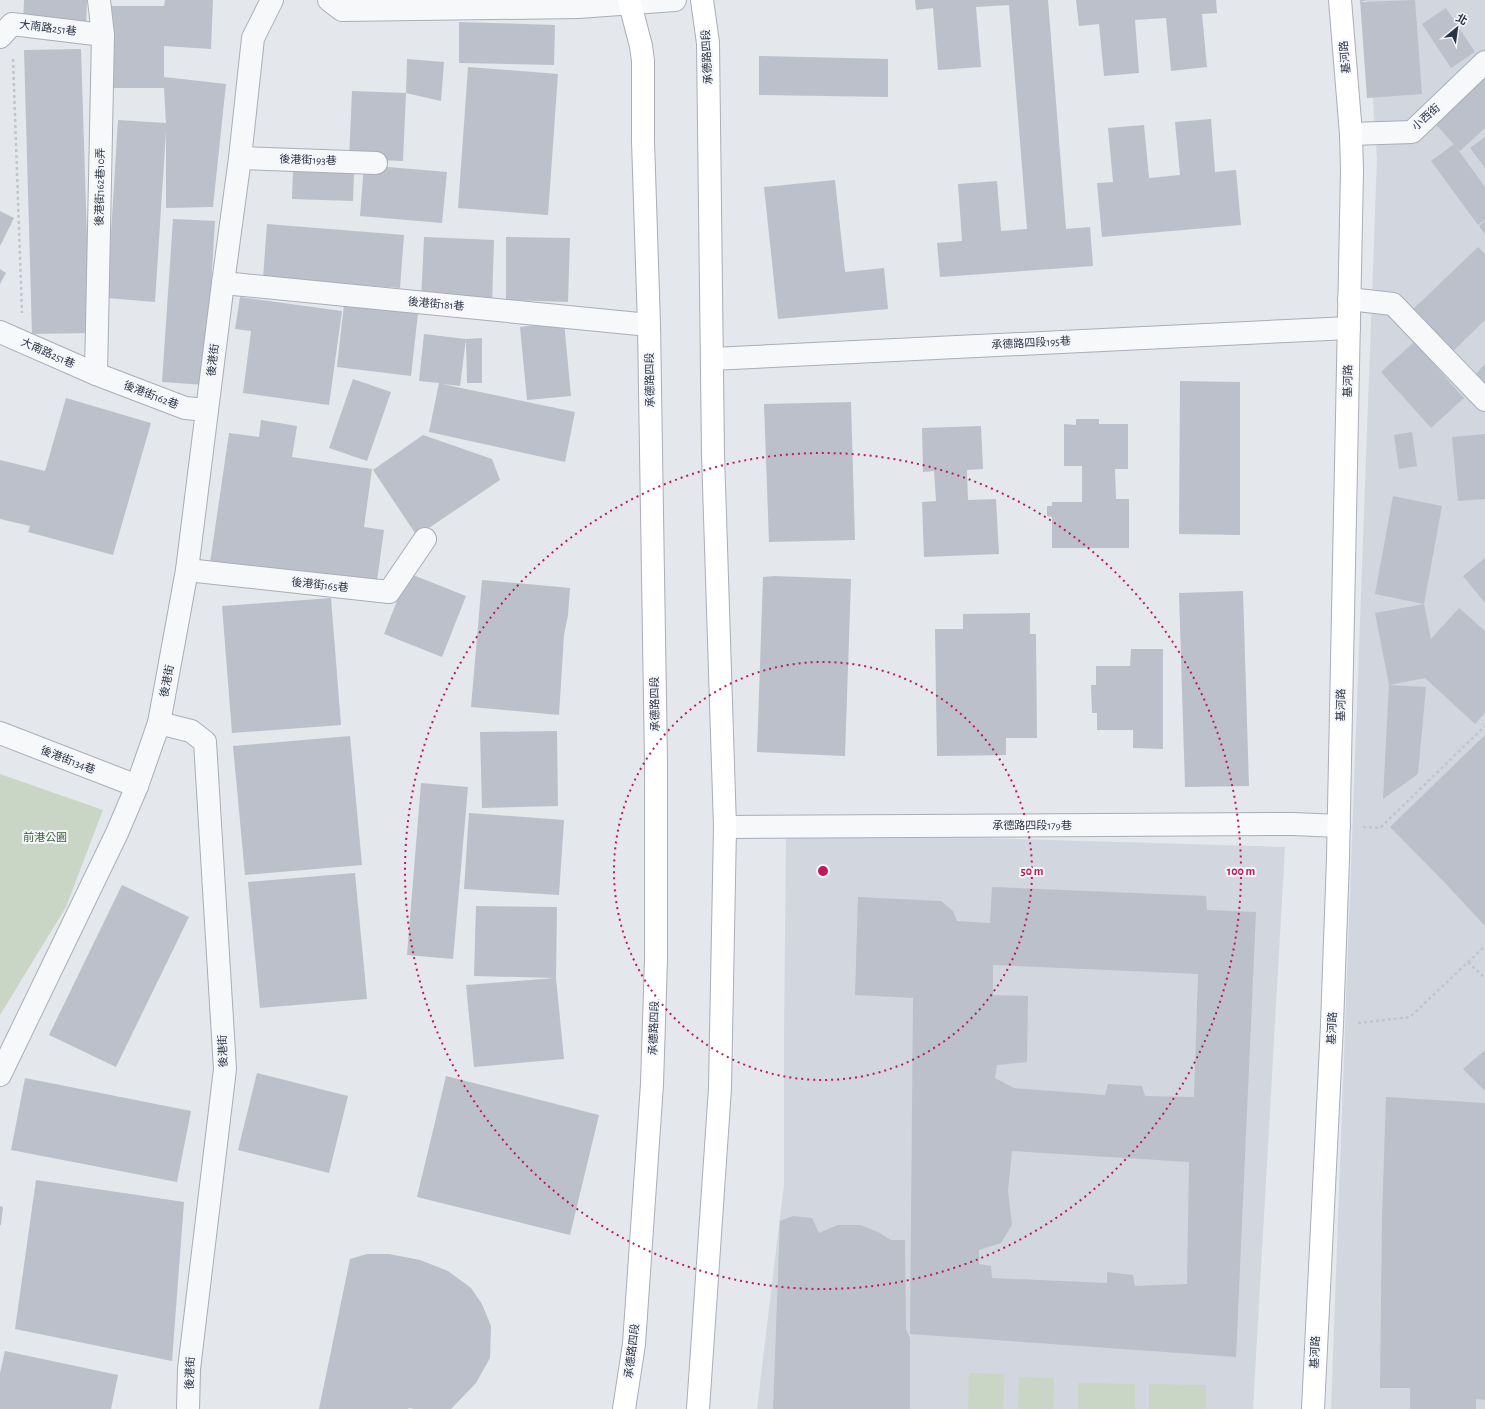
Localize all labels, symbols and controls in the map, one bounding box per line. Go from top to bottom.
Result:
north arrow [1437,8,1477,48]
text: 北 [1454,12,1469,27]
street label: 大南路251巷 [19,18,77,37]
street label: 承德路四段 [699,29,714,85]
street label: 基河路 [1337,40,1352,74]
street label: 小西街 [1409,101,1442,132]
street label: 後港街162巷10弄 [93,148,106,226]
street label: 後港街193巷 [279,153,337,167]
street label: 後港街181巷 [407,295,465,312]
street label: 承德路四段195巷 [991,334,1071,351]
street label: 大南路251巷 [20,335,77,370]
street label: 後港街 [205,343,220,377]
street label: 承德路四段 [643,352,656,408]
street label: 基河路 [1341,364,1354,398]
street label: 後港街162巷 [122,379,180,411]
street label: 後港街165巷 [291,576,349,593]
street label: 後港街 [157,664,176,698]
street label: 承德路四段 [648,676,661,732]
street label: 基河路 [1334,688,1347,722]
street label: 後港街134巷 [39,744,97,775]
street label: 承德路四段179巷 [992,819,1072,831]
park label: 前港公園 [23,831,67,843]
centre of rings [816,864,830,878]
text: 50 m [1021,865,1044,877]
text: 100 m [1227,865,1255,877]
street label: 承德路四段 [647,1000,660,1056]
street label: 基河路 [1325,1011,1338,1045]
street label: 後港街 [216,1034,229,1068]
street label: 承德路四段 [622,1323,641,1379]
street label: 基河路 [1308,1335,1321,1369]
street label: 後港街 [183,1356,196,1390]

